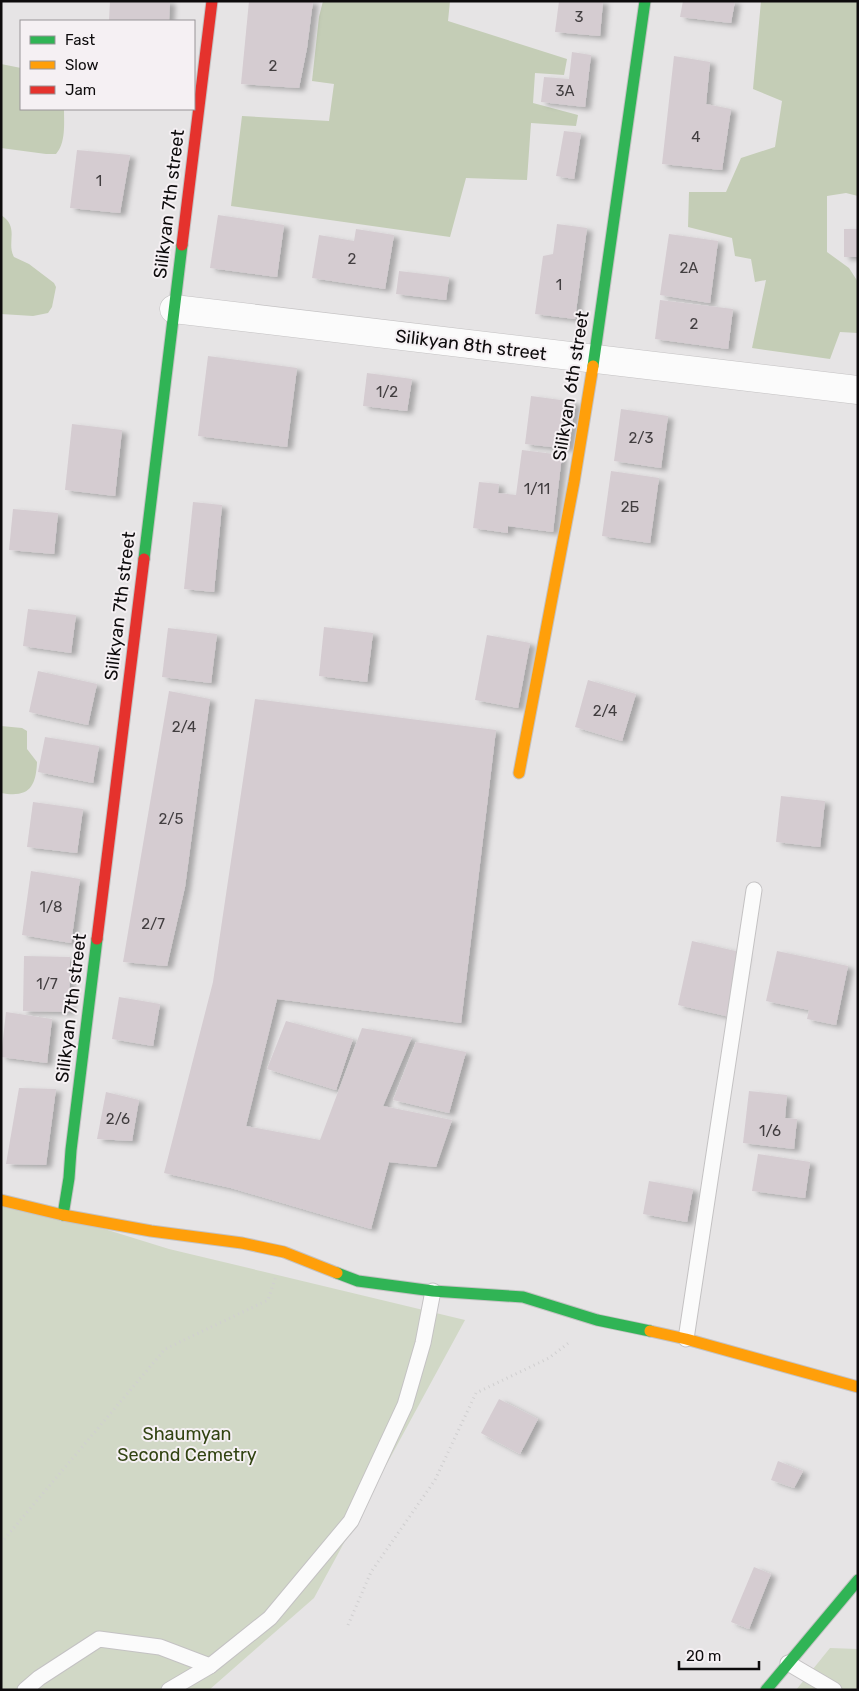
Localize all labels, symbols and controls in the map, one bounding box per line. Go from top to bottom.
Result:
house number: 3 [574,8,584,26]
legend [20,20,195,110]
text: Fast [65,31,95,49]
text: Slow [65,56,98,74]
house number: 2 [269,57,278,75]
text: Jam [65,81,96,99]
house number: 3А [555,82,575,100]
street label: Silikyan 7th street [149,128,189,280]
house number: 4 [691,128,701,146]
house number: 1 [96,172,102,190]
house number: 2 [348,250,357,268]
house number: 2А [680,259,698,277]
house number: 1 [556,276,562,294]
street label: Silikyan 6th street [548,309,594,463]
house number: 2 [690,315,699,333]
street label: Silikyan 8th street [394,325,548,365]
house number: 1/2 [376,383,398,401]
house number: 2/3 [628,429,654,447]
house number: 1/11 [524,480,550,498]
house number: 2Б [621,498,640,516]
street label: Silikyan 7th street [100,530,140,682]
house number: 2/4 [593,702,617,720]
house number: 2/4 [172,718,196,736]
house number: 2/5 [159,810,184,828]
house number: 1/8 [40,898,62,916]
house number: 2/7 [141,915,165,933]
street label: Silikyan 7th street [51,932,91,1084]
house number: 1/7 [36,975,58,993]
house number: 2/6 [106,1110,130,1128]
house number: 1/6 [759,1122,781,1140]
park label: Shaumyan Second Cemetry [117,1423,257,1466]
scale bar [679,1638,759,1670]
text: 20 m [686,1647,721,1665]

